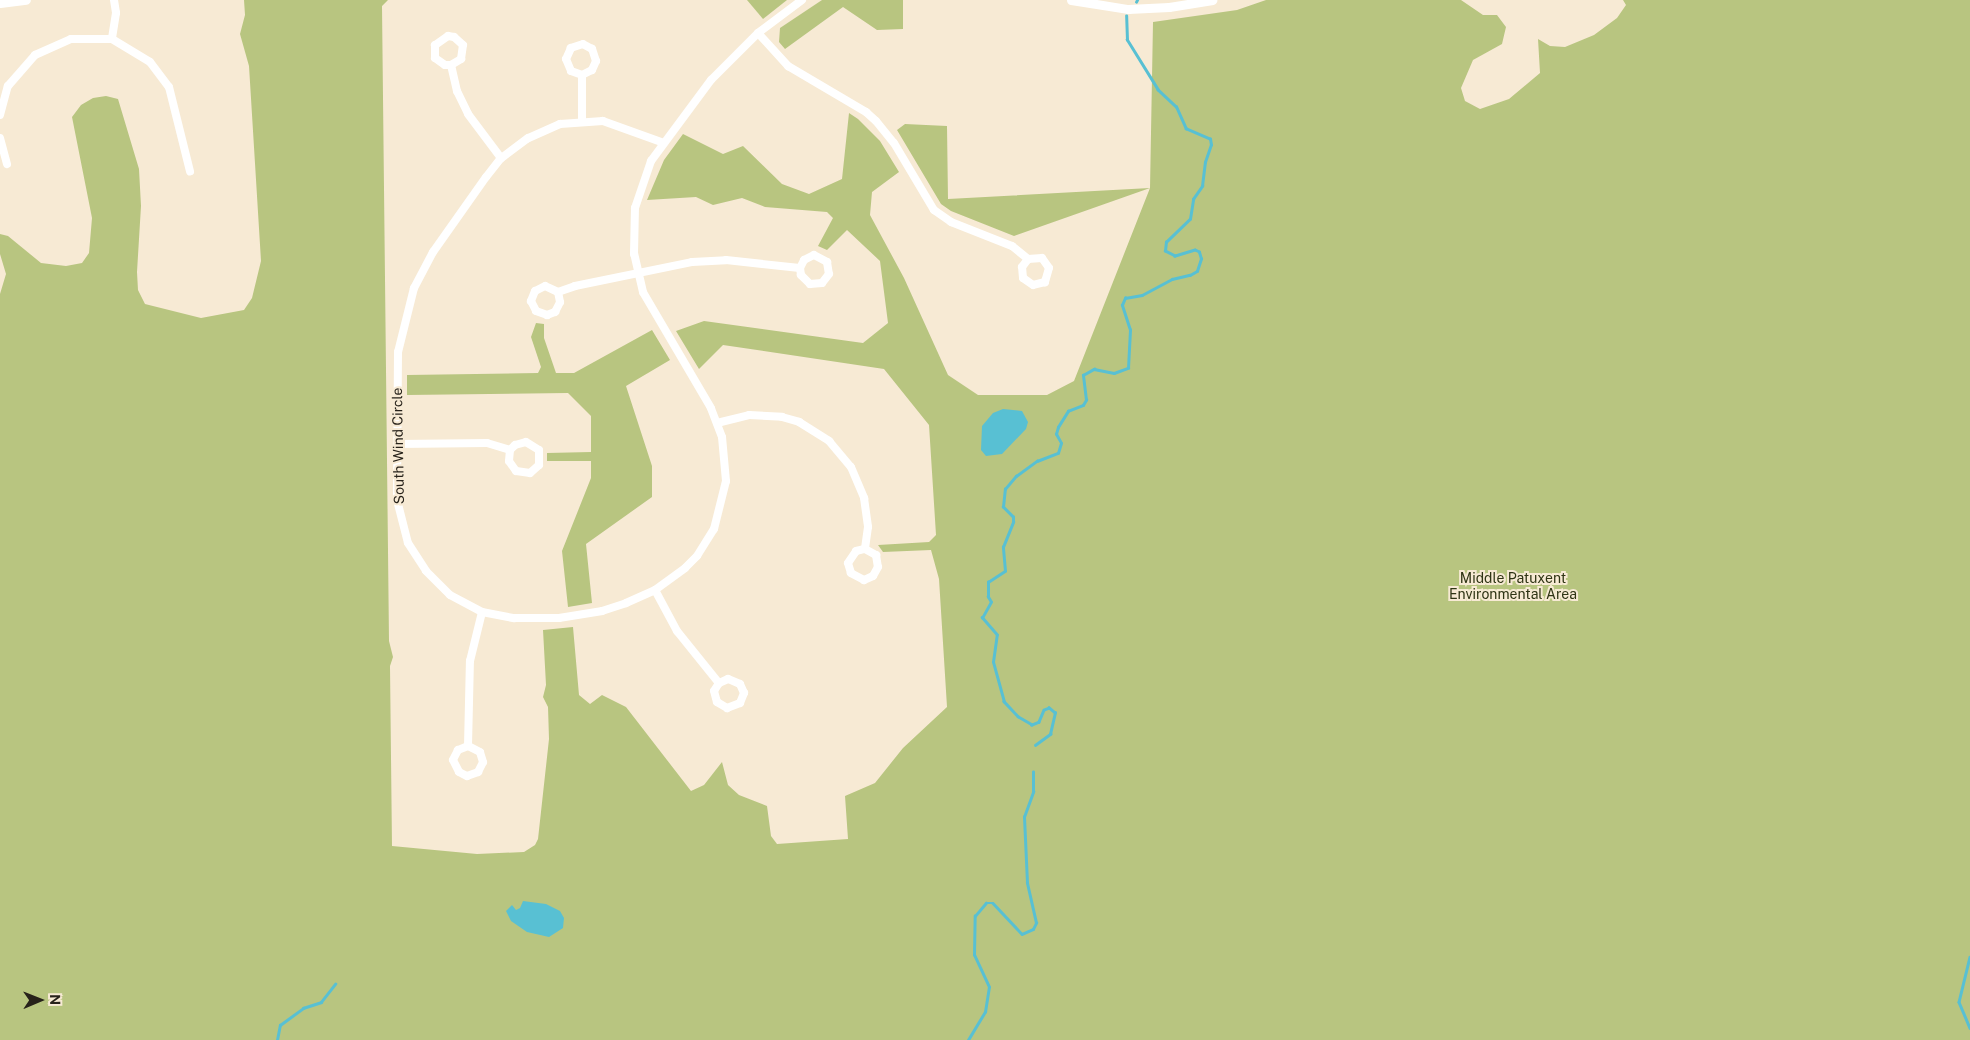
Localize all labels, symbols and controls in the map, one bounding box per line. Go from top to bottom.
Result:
street label: South Wind Circle [389,387,407,505]
park label: Middle Patuxent Environmental Area [1449,570,1577,602]
north arrow [15,975,65,1025]
text: N [47,994,63,1005]

